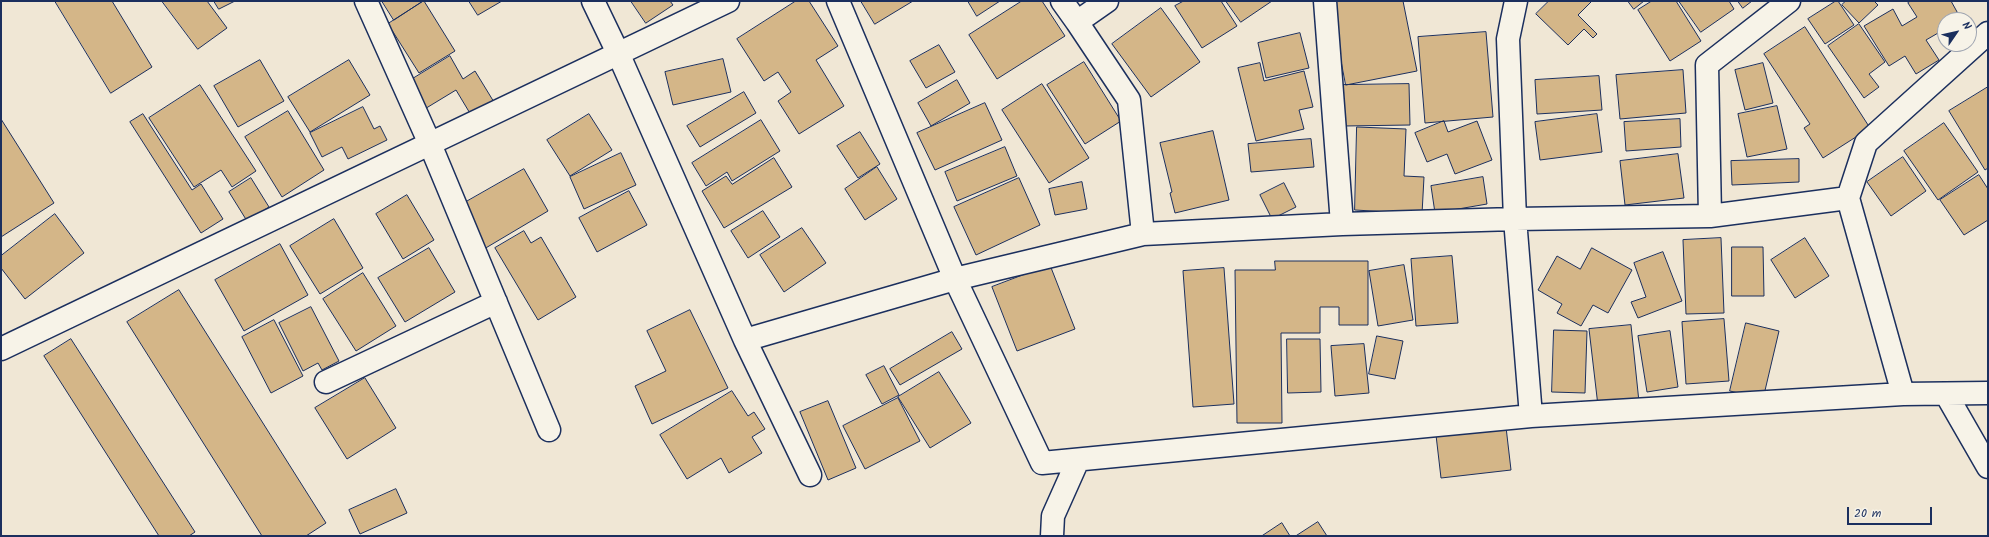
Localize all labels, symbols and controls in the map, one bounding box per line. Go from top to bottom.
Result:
north arrow [1937,12,1977,52]
text: N [1957,18,1976,34]
scale bar [1849,499,1934,525]
text: 20 m [1854,504,1881,523]

